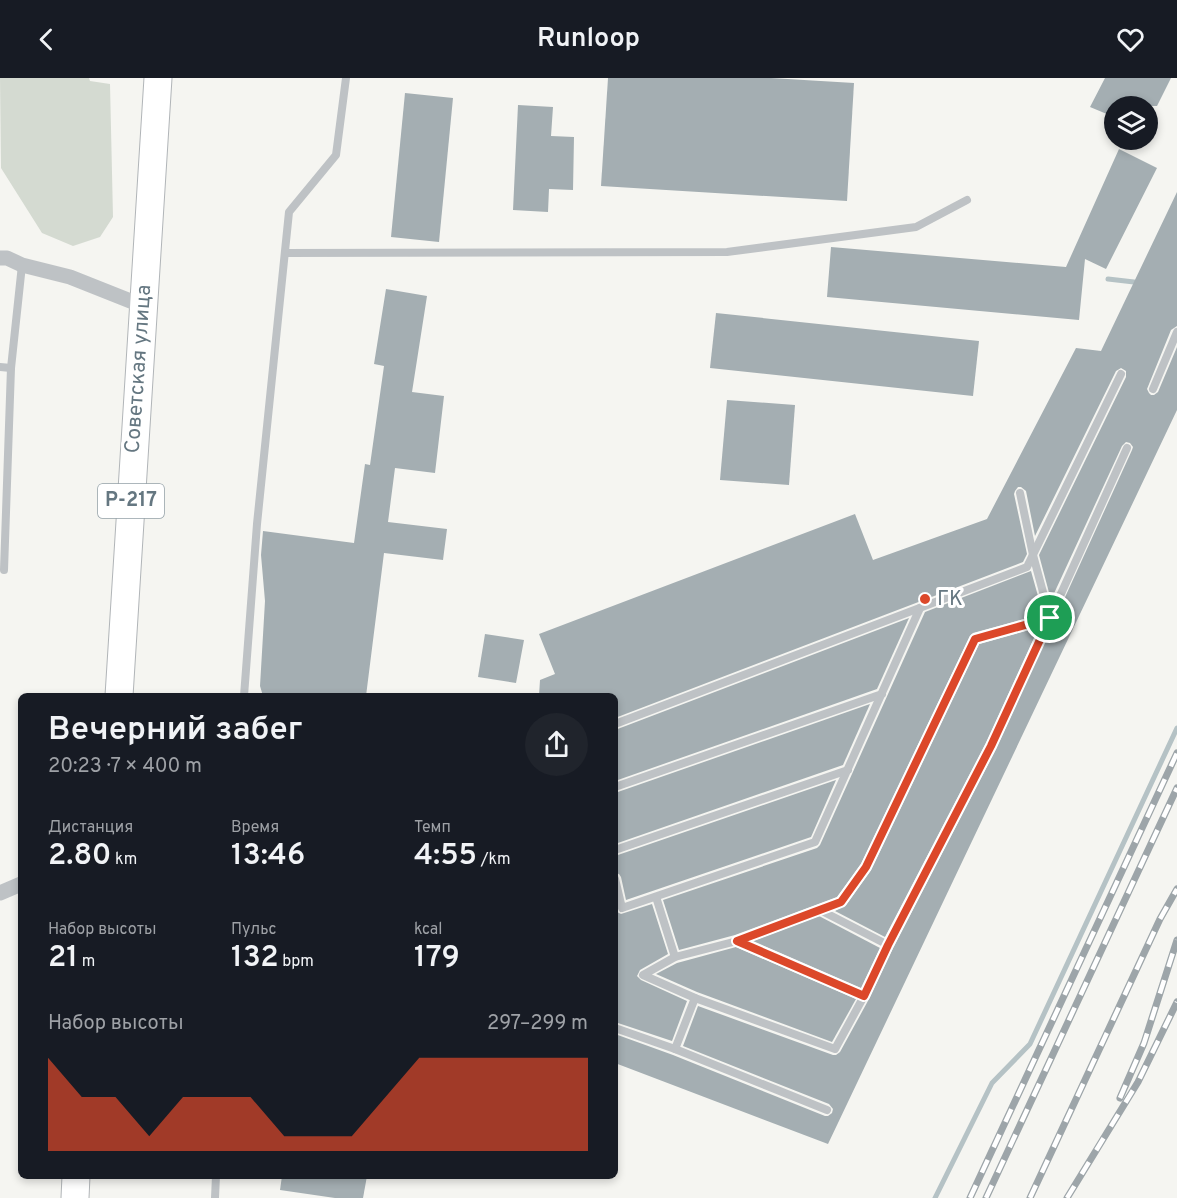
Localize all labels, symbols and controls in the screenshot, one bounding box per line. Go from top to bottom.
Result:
text: Runloop [537,22,640,56]
icon: back [30,23,63,56]
icon: heart [1114,23,1147,56]
map controls [1104,96,1158,150]
button: layers [1104,96,1158,150]
street label: Советская улица [120,284,158,454]
road number: Р-217 [98,484,164,518]
place label: ГК [937,586,963,613]
marker: ГК [918,592,932,606]
pin [1024,592,1075,643]
icon: arrive [1033,601,1066,634]
text: Вечерний забег [48,710,303,752]
button: share [525,713,588,776]
text: 20:23 · 7 × 400 m [48,754,202,780]
text: Дистанция [48,818,133,838]
text: Время [231,818,279,838]
text: Темп [414,818,451,838]
text: 2.80 [48,838,111,875]
text: 13:46 [231,838,305,875]
text: 4:55 [414,838,477,875]
text: km [111,850,137,870]
text: /km [477,850,511,870]
text: Набор высоты [48,920,156,940]
text: Пульс [231,920,277,940]
text: kcal [414,920,442,940]
text: 21 [48,940,78,977]
text: 132 [231,940,279,977]
text: 179 [414,940,460,977]
text: m [78,952,95,972]
text: bpm [279,952,314,972]
text: Набор высоты [48,1011,184,1037]
text: 297–299 m [487,1011,588,1037]

